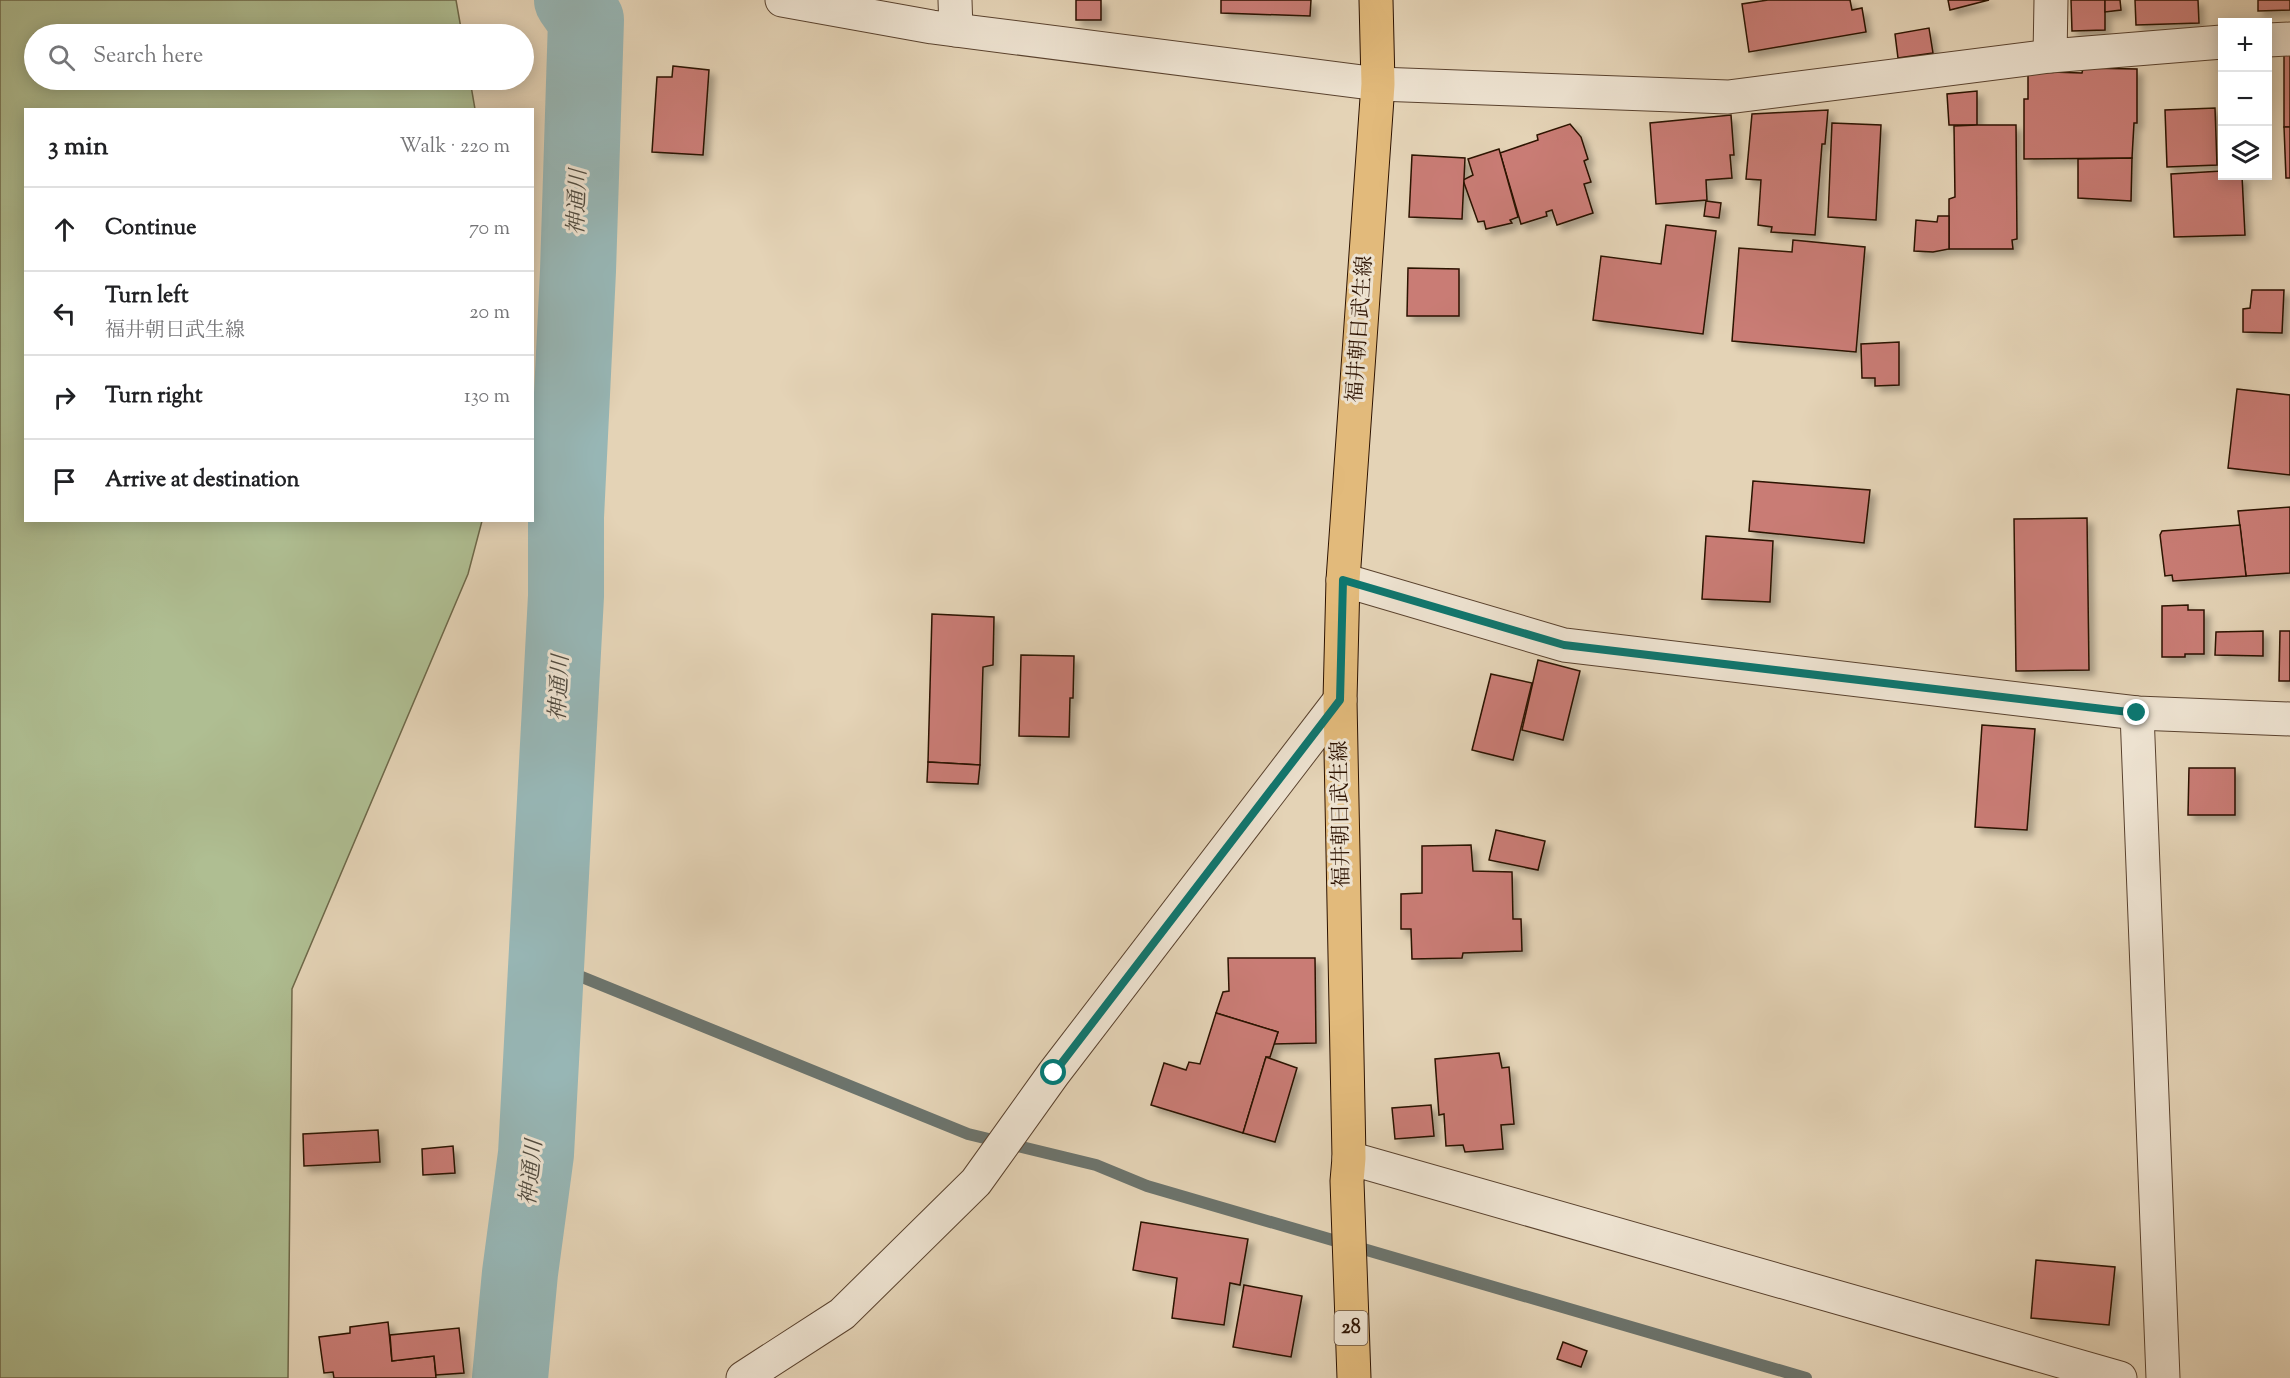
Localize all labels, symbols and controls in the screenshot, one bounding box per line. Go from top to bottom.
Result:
map controls [2218,18,2272,180]
button: + [2218,18,2272,72]
search box [24,24,534,90]
icon: search [45,41,78,74]
text: Search here [93,41,203,73]
button: − [2218,72,2272,126]
button: layers [2218,126,2272,180]
text: 3 min [48,129,108,166]
text: Walk · 220 m [399,133,510,162]
water label: 神通川 [562,166,596,236]
icon: ahead [48,213,81,246]
text: Continue [105,213,196,245]
text: 70 m [469,215,510,244]
street label: 福井朝日武生線 [1341,255,1381,403]
text: Turn left [105,281,188,313]
icon: left [48,297,81,330]
text: 20 m [469,299,510,328]
text: 福井朝日武生線 [105,317,245,346]
icon: right [48,381,81,414]
text: Turn right [105,381,202,413]
text: 130 m [464,383,510,412]
icon: arrive [48,465,81,498]
text: Arrive at destination [105,465,300,497]
water label: 神通川 [543,652,579,722]
route end [2123,699,2149,725]
street label: 福井朝日武生線 [1326,740,1358,888]
route start [1040,1059,1066,1085]
water label: 神通川 [514,1137,553,1207]
road number: 28 [1334,1311,1368,1345]

